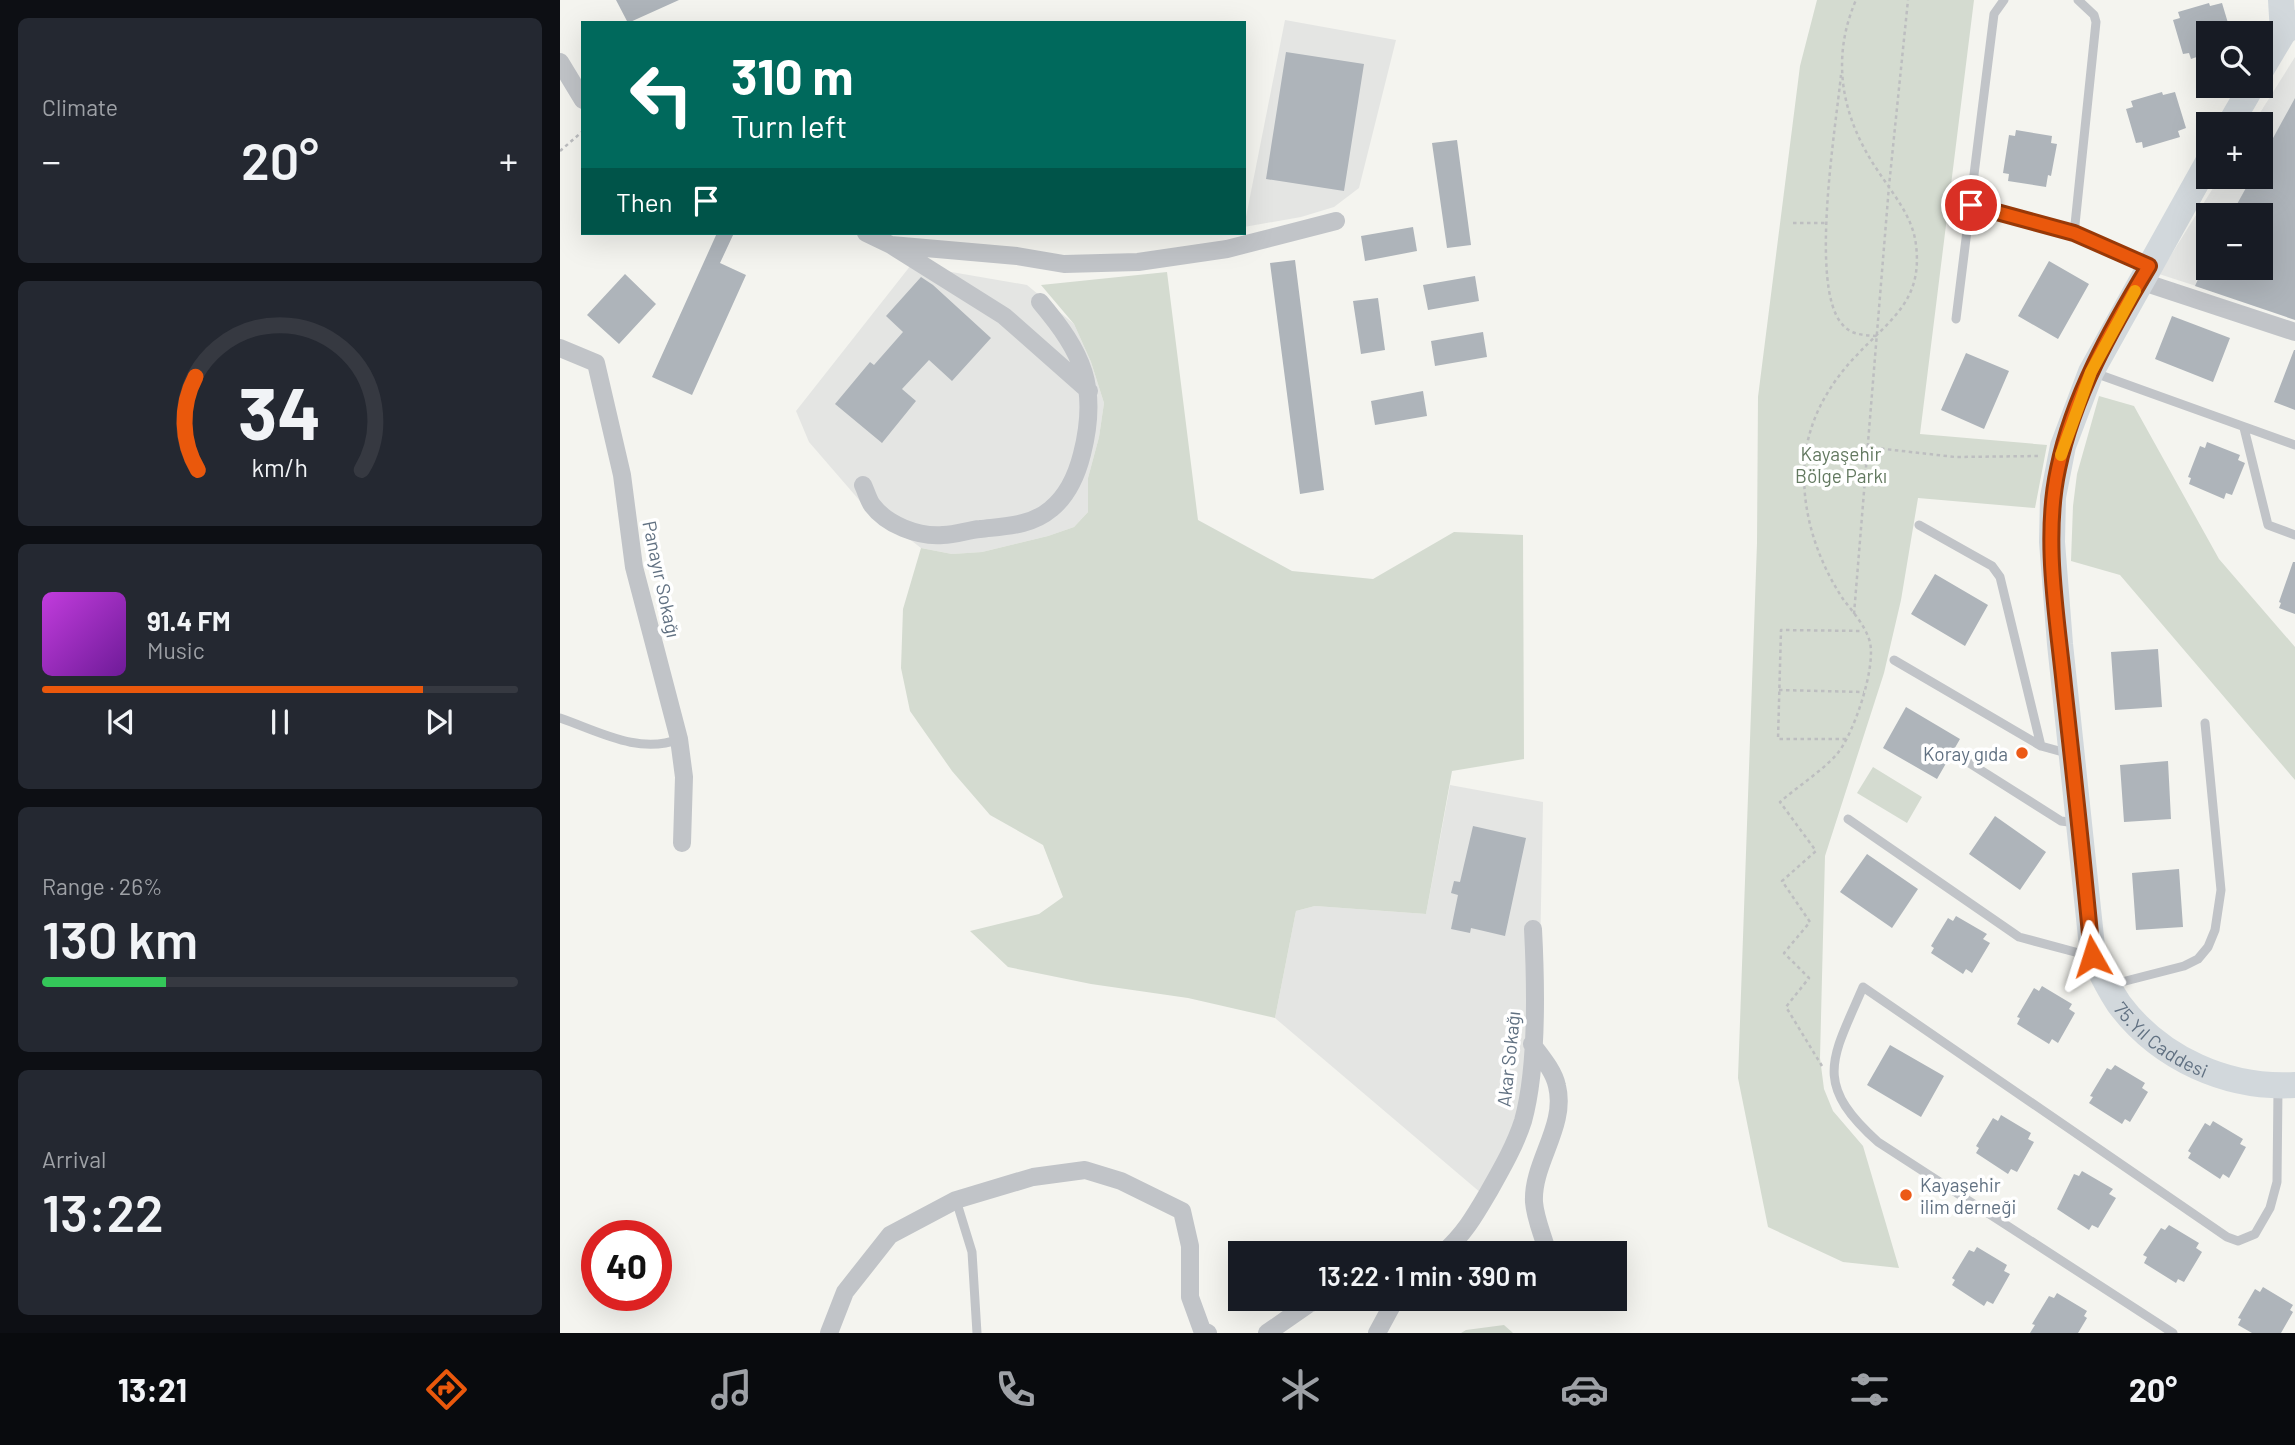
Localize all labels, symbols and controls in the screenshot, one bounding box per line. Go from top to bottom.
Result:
map controls [2196,21,2273,280]
button: search [2196,21,2273,98]
text: 310 m [731,46,853,105]
icon: left [616,49,707,140]
text: Climate [42,93,118,121]
text: Turn left [731,106,848,144]
button: + [2196,112,2273,189]
text: 20° [241,128,319,190]
text: − [42,137,61,183]
text: + [499,137,518,183]
pin [1941,175,2001,235]
icon: arrive [687,182,725,220]
text: Then [616,186,673,217]
icon: arrive [1952,186,1990,224]
button: − [2196,203,2273,280]
text: 34 [238,367,322,455]
park label: Kayaşehir Bölge Parkı [1795,442,1887,487]
text: km/h [252,451,308,481]
street label: Panayır Sokağı [638,518,686,640]
text: 91.4 FM [147,605,231,636]
text: Music [147,636,205,664]
icon: previous [102,703,140,741]
icon: pause [261,703,299,741]
icon: next [420,703,458,741]
place label: Koray gıda [1923,742,2008,765]
marker: Koray gıda [2014,745,2030,761]
text: Range · 26% [42,872,163,900]
text: 130 km [42,907,198,969]
position arrow [2055,919,2129,993]
street label: 75.Yıl Caddesi [2110,997,2212,1081]
street label: Akar Sokağı [1492,1010,1524,1108]
text: Arrival [42,1145,106,1173]
place label: Kayaşehir ilim derneği [1920,1173,2016,1218]
text: 13:22 [42,1180,164,1242]
marker: Kayaşehir ilim derneği [1898,1187,1914,1203]
speed limit sign: 40 [581,1220,672,1311]
text: 13:22 · 1 min · 390 m [1318,1260,1537,1291]
icon: directions [422,1365,471,1414]
icon: music [707,1365,756,1414]
icon: phone [991,1365,1040,1414]
icon: climate [1276,1365,1325,1414]
icon: car [1560,1365,1609,1414]
icon: filters [1845,1365,1894,1414]
text: 13:21 [118,1370,187,1408]
text: 20° [2129,1370,2177,1408]

